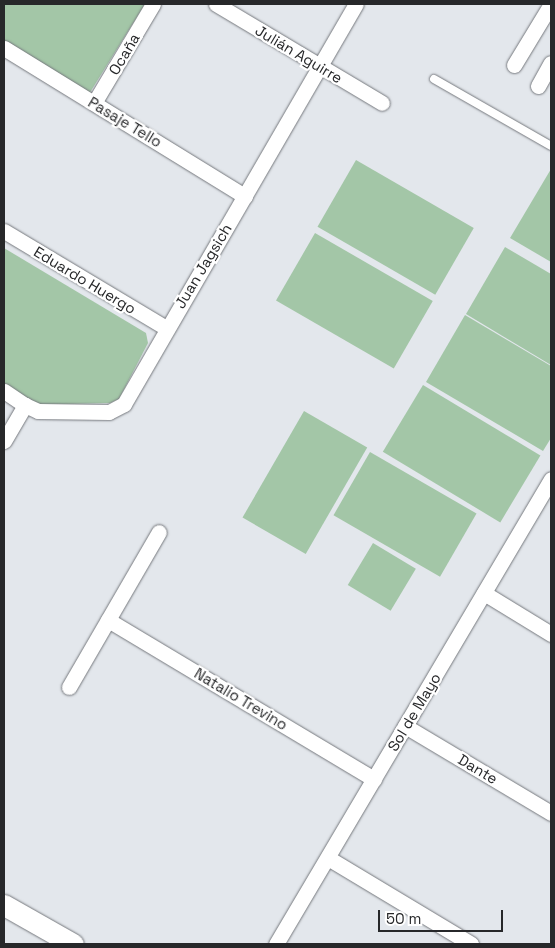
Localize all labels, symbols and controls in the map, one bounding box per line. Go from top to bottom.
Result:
street label: Julián Aguirre [252,21,346,87]
street label: Ocaña [105,30,143,78]
street label: Pasaje Tello [85,93,165,151]
street label: Juan Jagsich [171,220,235,312]
street label: Eduardo Huergo [31,242,139,318]
street label: Natalio Trevino [191,664,291,734]
street label: Sol de Mayo [384,670,444,754]
street label: Dante [455,750,501,788]
scale bar [380,900,505,932]
text: 50 m [386,909,421,928]

